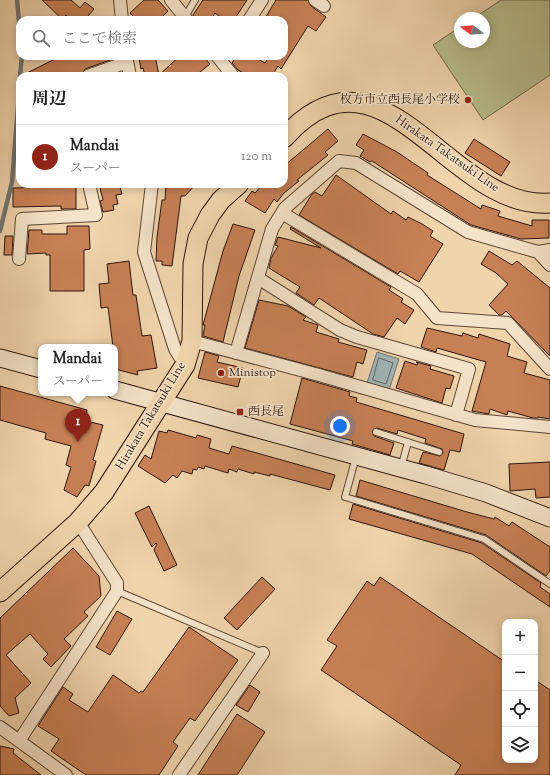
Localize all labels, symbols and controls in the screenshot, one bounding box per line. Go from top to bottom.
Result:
north arrow [454,12,490,48]
search box [16,16,288,60]
icon: search [30,27,52,49]
text: ここで検索 [62,29,137,50]
text: 周辺 [32,88,66,112]
place label: 枚方市立西長尾小学校 [340,91,460,109]
marker: 枚方市立西長尾小学校 [463,95,473,105]
street label: Hirakata Takatsuki Line [391,111,503,197]
text: Mandai [70,136,119,157]
text: 1 [43,148,47,166]
text: 120 m [241,148,272,166]
text: スーパー [70,160,121,178]
popup [38,344,118,396]
text: Mandai [53,349,102,370]
street label: Hirakata Takatsuki Line [112,358,191,473]
place label: Ministop [229,364,276,382]
marker: Ministop [216,368,226,378]
text: スーパー [53,373,103,391]
place label: 西長尾 [248,403,284,421]
marker: 西長尾 [235,407,245,417]
pin: 1 [65,409,91,442]
your location [330,416,350,436]
map controls [502,619,538,763]
button: + [502,619,538,655]
button: − [502,655,538,691]
button: locate [502,691,538,727]
button: layers [502,727,538,763]

